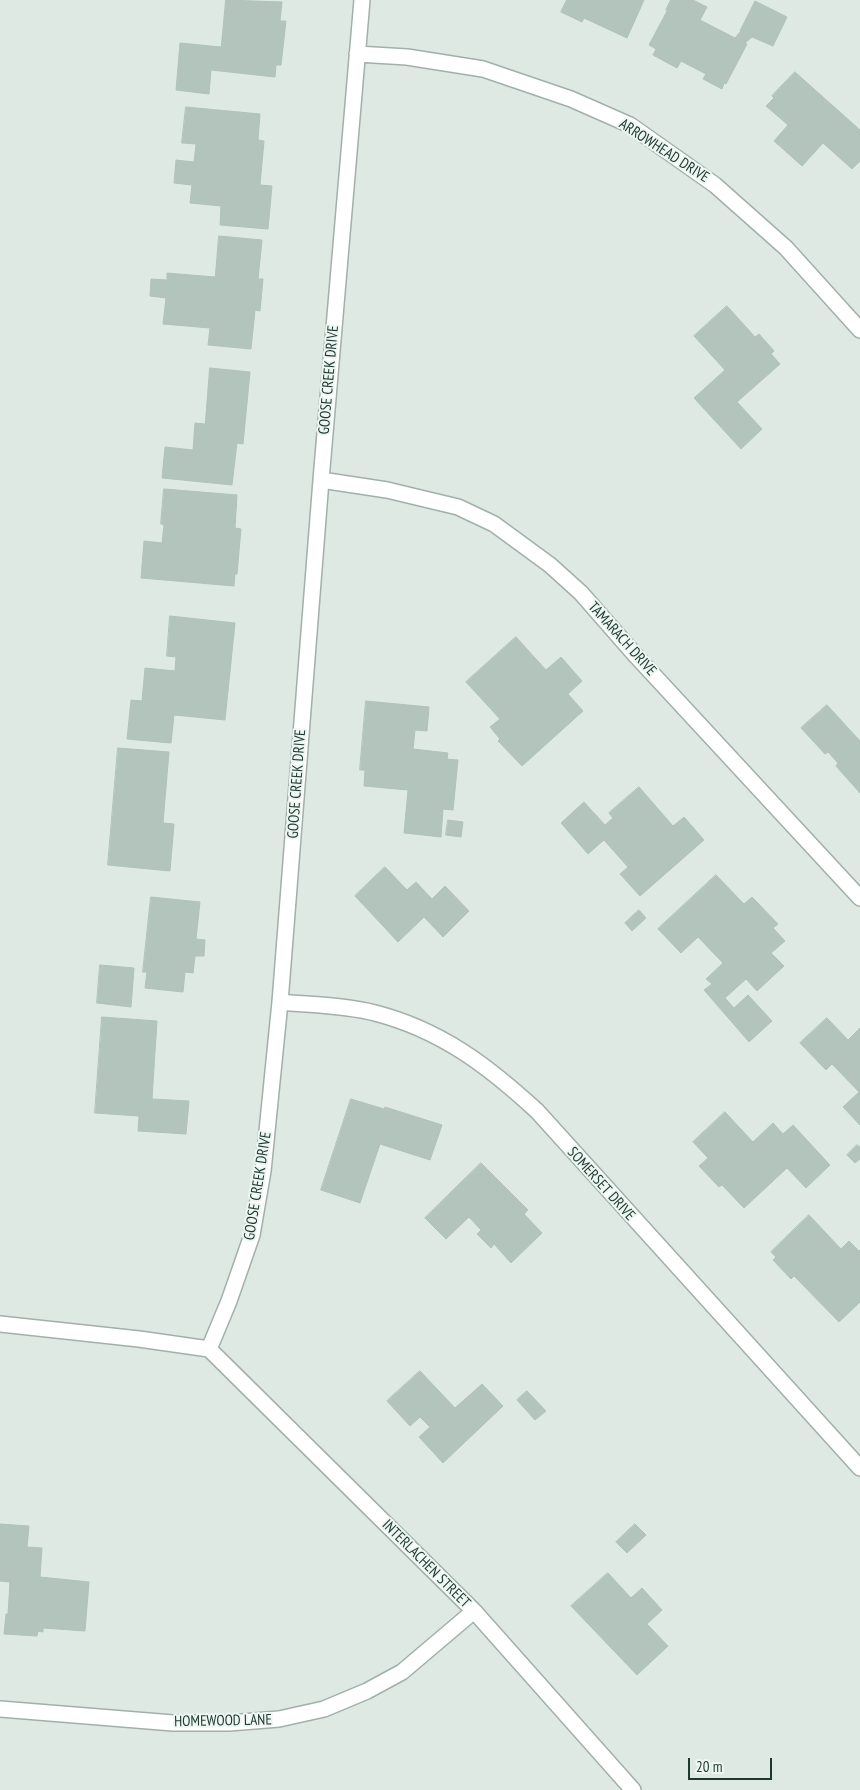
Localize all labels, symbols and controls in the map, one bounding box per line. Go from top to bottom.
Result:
street label: ARROWHEAD DRIVE [616,115,712,187]
street label: GOOSE CREEK DRIVE [315,325,343,435]
street label: TAMARACH DRIVE [584,598,660,680]
street label: GOOSE CREEK DRIVE [284,729,310,839]
street label: GOOSE CREEK DRIVE [241,1131,275,1241]
street label: SOMERSET DRIVE [563,1144,639,1224]
street label: INTERLACHEN STREET [378,1516,474,1612]
street label: HOMEWOOD LANE [174,1711,272,1731]
scale bar [690,1748,774,1780]
text: 20 m [696,1757,722,1776]

